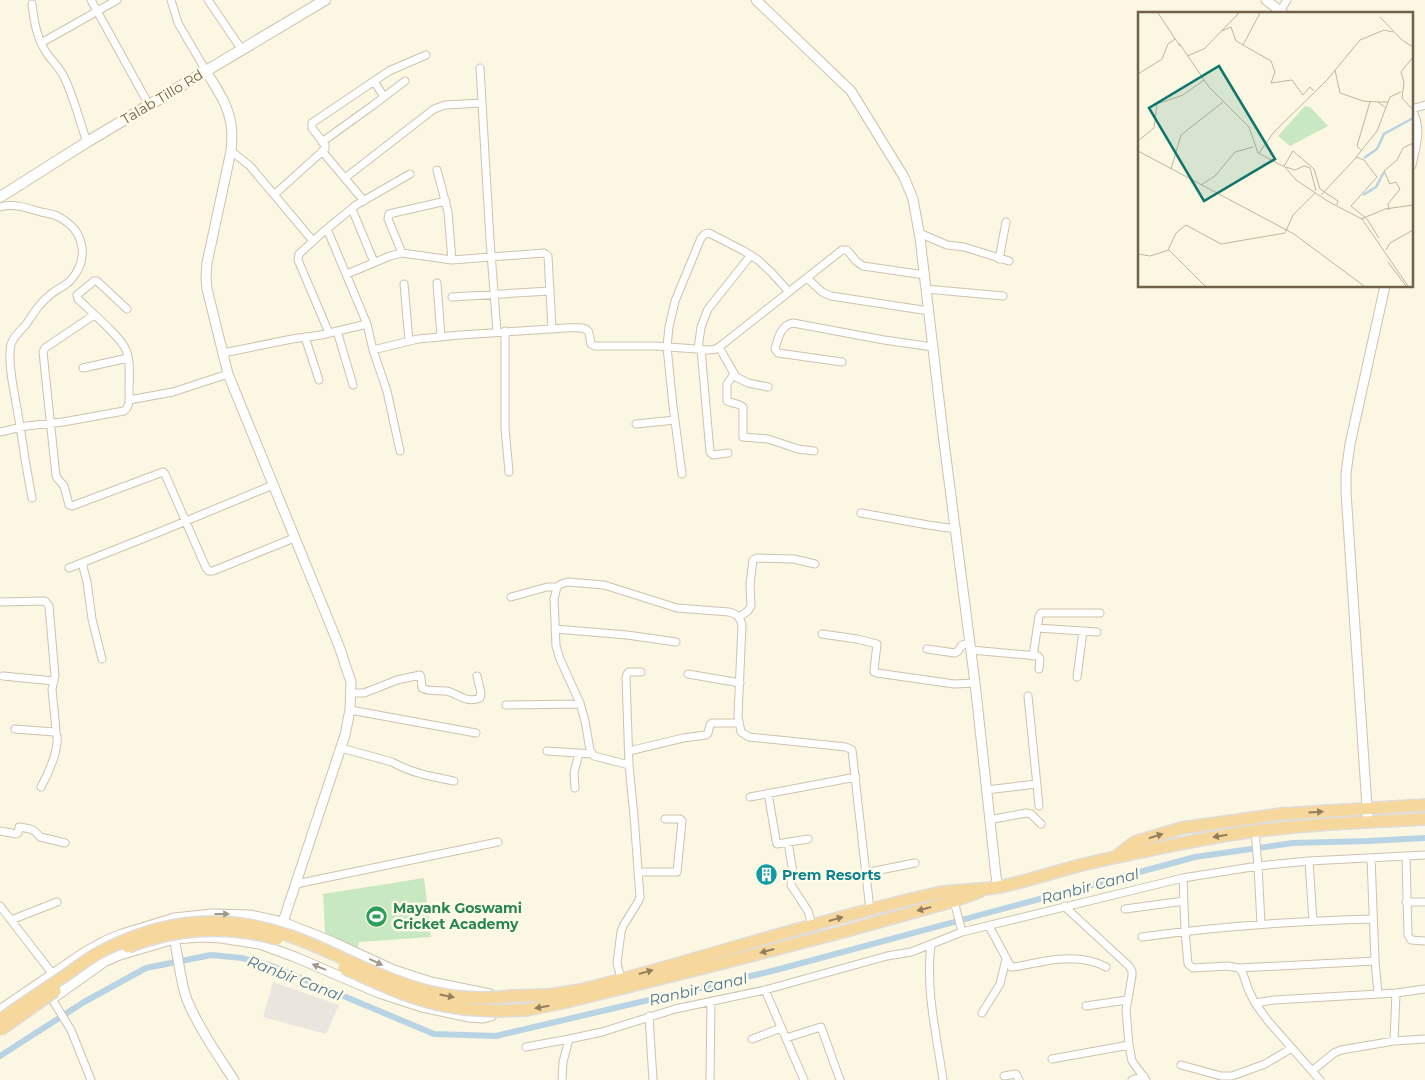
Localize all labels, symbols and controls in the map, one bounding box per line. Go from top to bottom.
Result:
inset map [1138,12,1412,288]
street label: Talab Tillo Rd [118,65,206,129]
one-way arrow [1309,807,1325,815]
one-way arrow [1149,831,1164,839]
one-way arrow [1211,833,1227,841]
building icon: Prem Resorts [754,863,778,887]
water label: Ranbir Canal [1039,864,1141,908]
place label: Prem Resorts [782,866,882,884]
place label: Mayank Goswami Cricket Academy [393,899,522,933]
sports icon: Mayank Goswami Cricket Academy [365,904,389,928]
one-way arrow [917,906,932,914]
one-way arrow [214,910,230,918]
one-way arrow [829,914,844,922]
one-way arrow [760,948,775,956]
water label: Ranbir Canal [245,951,345,1005]
one-way arrow [369,958,383,966]
one-way arrow [312,962,326,970]
one-way arrow [639,968,654,976]
water label: Ranbir Canal [647,968,749,1010]
one-way arrow [440,992,456,1000]
one-way arrow [533,1003,549,1011]

